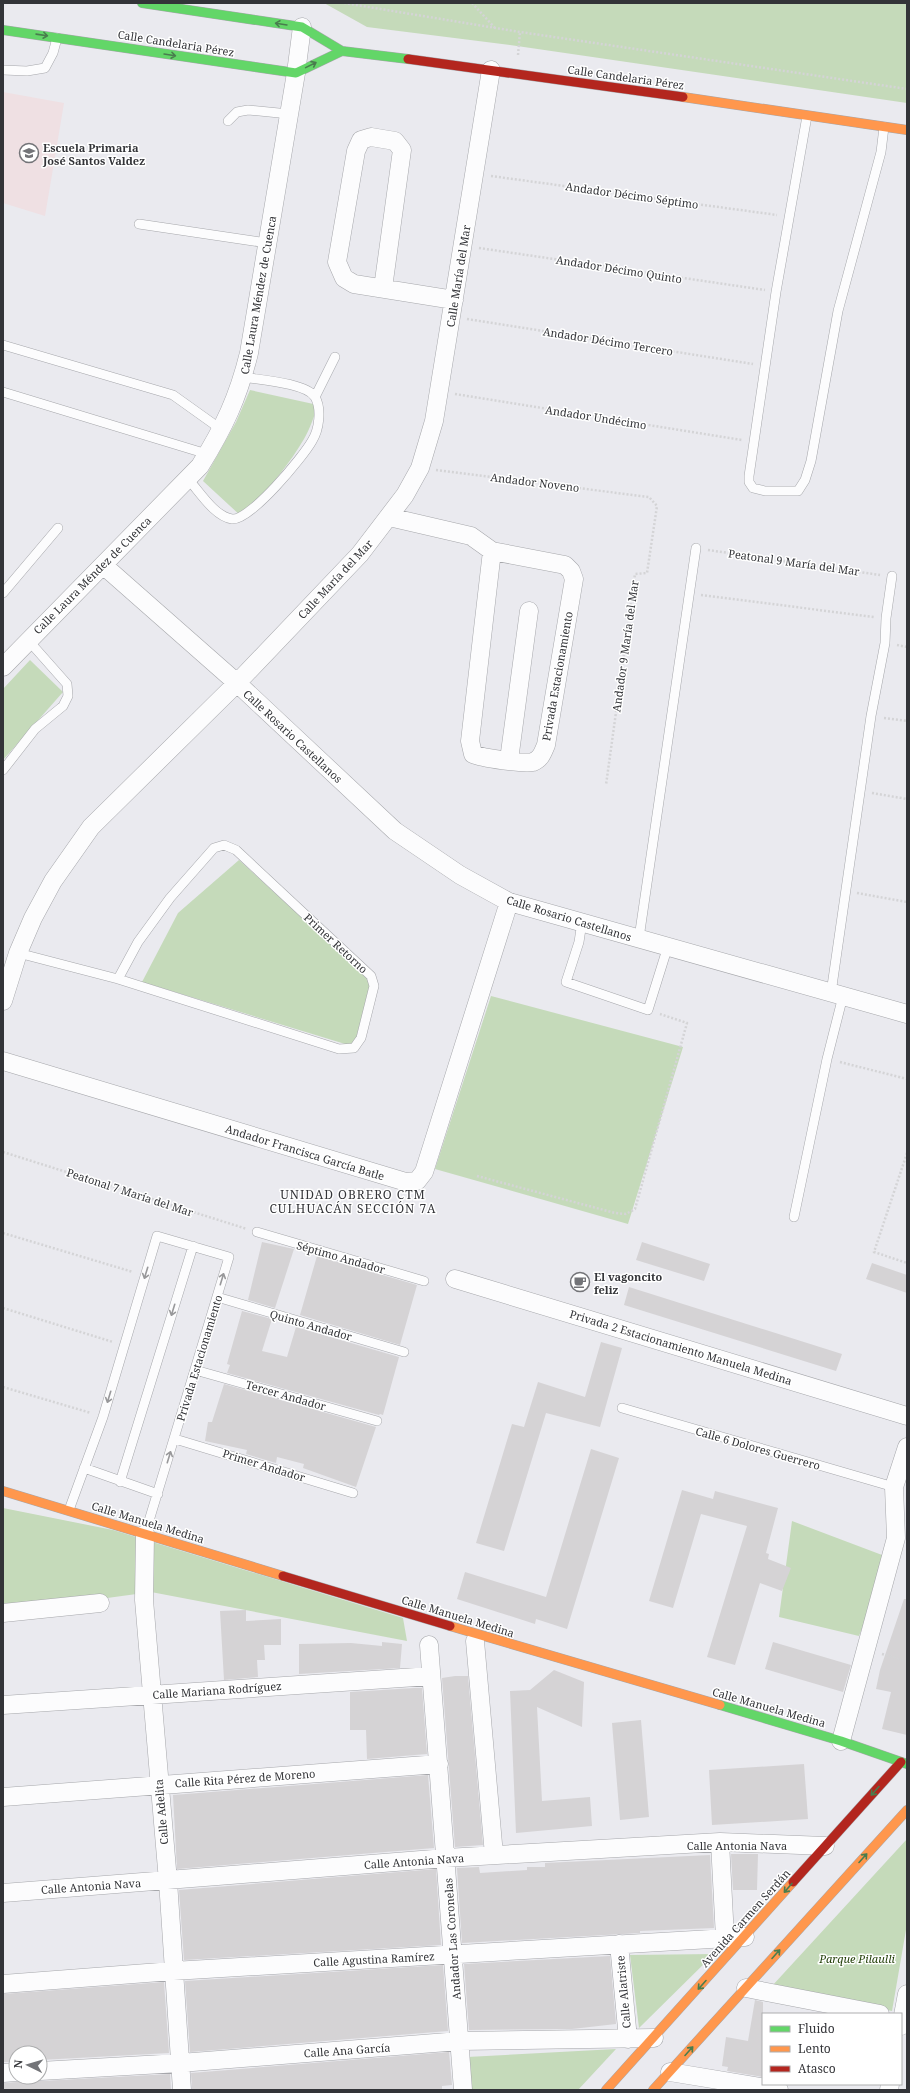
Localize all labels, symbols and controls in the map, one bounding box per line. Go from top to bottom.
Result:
one-way arrow [275,20,288,28]
street label: Calle Candelaria Pérez [117,26,235,60]
one-way arrow [35,31,48,39]
one-way arrow [163,51,176,59]
one-way arrow [305,61,317,68]
street label: Calle Candelaria Pérez [567,61,685,93]
place label: Escuela Primaria José Santos Valdez [42,140,145,168]
school or university icon: Escuela Primaria José Santos Valdez [18,142,40,164]
street label: Andador Décimo Séptimo [565,178,699,212]
street label: Calle Laura Méndez de Cuenca [237,215,279,375]
street label: Calle María del Mar [443,223,474,328]
street label: Andador Décimo Quinto [555,252,683,286]
street label: Andador Décimo Tercero [542,323,674,359]
street label: Andador Undécimo [544,402,648,432]
street label: Andador Noveno [490,469,580,495]
street label: Calle Laura Méndez de Cuenca [30,513,154,637]
street label: Calle María del Mar [294,535,376,622]
street label: Peatonal 9 María del Mar [727,545,861,579]
street label: Andador 9 María del Mar [608,578,642,713]
street label: Privada Estacionamiento [538,610,576,742]
street label: Calle Rosario Castellanos [240,686,346,786]
street label: Calle Rosario Castellanos [505,892,633,944]
street label: Primer Retorno [301,910,371,976]
street label: Andador Francisca García Batle [224,1121,387,1183]
street label: Peatonal 7 María del Mar [65,1164,196,1220]
district label: UNIDAD OBRERO CTM CULHUACÁN SECCIÓN 7A [269,1186,437,1217]
street label: Séptimo Andador [295,1237,388,1277]
one-way arrow [142,1266,149,1279]
place label: El vagoncito feliz [594,1269,663,1297]
cafe icon: El vagoncito feliz [569,1271,591,1293]
one-way arrow [219,1273,226,1286]
street label: Privada Estacionamiento [173,1293,225,1423]
one-way arrow [169,1303,176,1316]
street label: Quinto Andador [268,1306,355,1344]
street label: Privada 2 Estacionamiento Manuela Medina [568,1306,794,1388]
street label: Tercer Andador [244,1376,329,1414]
one-way arrow [105,1391,112,1404]
street label: Calle 6 Dolores Guerrero [694,1423,822,1473]
street label: Primer Andador [221,1445,308,1485]
one-way arrow [166,1451,173,1464]
street label: Calle Manuela Medina [90,1498,206,1546]
street label: Calle Manuela Medina [400,1592,516,1640]
street label: Calle Mariana Rodríguez [152,1678,282,1702]
street label: Calle Manuela Medina [711,1684,827,1730]
street label: Calle Rita Pérez de Moreno [174,1766,316,1790]
street label: Calle Adelita [151,1779,171,1845]
one-way arrow [870,1785,879,1796]
street label: Calle Antonia Nava [687,1838,787,1853]
street label: Calle Antonia Nava [363,1850,465,1872]
one-way arrow [859,1853,868,1863]
street label: Avenida Carmen Serdán [697,1866,793,1970]
street label: Calle Antonia Nava [40,1875,142,1897]
street label: Andador Las Coronelas [440,1878,464,2000]
one-way arrow [784,1883,793,1893]
street label: Calle Agustina Ramírez [313,1948,435,1970]
one-way arrow [771,1950,780,1960]
park label: Parque Pilaulli [818,1951,895,1966]
street label: Calle Alatriste [612,1955,634,2029]
one-way arrow [697,1980,706,1990]
legend [762,2013,902,2085]
text: Fluido [798,2020,835,2037]
street label: Calle Ana García [303,2039,391,2061]
text: Lento [798,2040,831,2057]
north arrow [8,2045,48,2085]
one-way arrow [684,2046,693,2056]
text: N [10,2059,25,2069]
text: Atasco [798,2060,836,2077]

